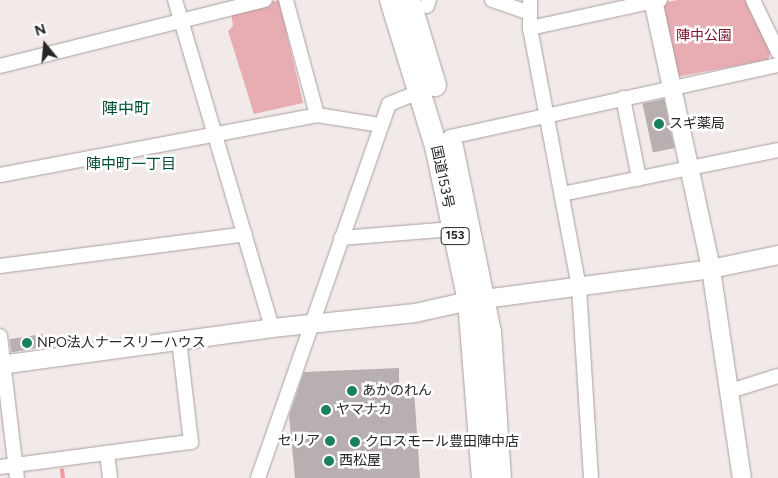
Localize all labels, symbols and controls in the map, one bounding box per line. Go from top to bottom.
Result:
north arrow [20,20,70,70]
text: N [33,20,48,40]
park label: 陣中公園 [676,28,732,44]
district label: 陣中町 [102,99,150,119]
place label: スギ薬局 [669,116,725,132]
marker: スギ薬局 [653,118,665,130]
street label: 国道153号 [427,144,457,210]
district label: 陣中町一丁目 [86,156,176,174]
road number: 153 [440,227,470,246]
place label: NPO法人ナースリーハウス [37,335,207,351]
marker: NPO法人ナースリーハウス [21,337,33,349]
place label: あかのれん [362,383,432,399]
marker: あかのれん [346,385,358,397]
place label: ヤマナカ [336,402,392,418]
marker: ヤマナカ [320,404,332,416]
place label: セリア [278,433,320,449]
place label: クロスモール豊田陣中店 [365,434,519,450]
marker: セリア [324,435,336,447]
marker: クロスモール豊田陣中店 [349,436,361,448]
place label: 西松屋 [339,453,381,469]
marker: 西松屋 [323,455,335,467]

